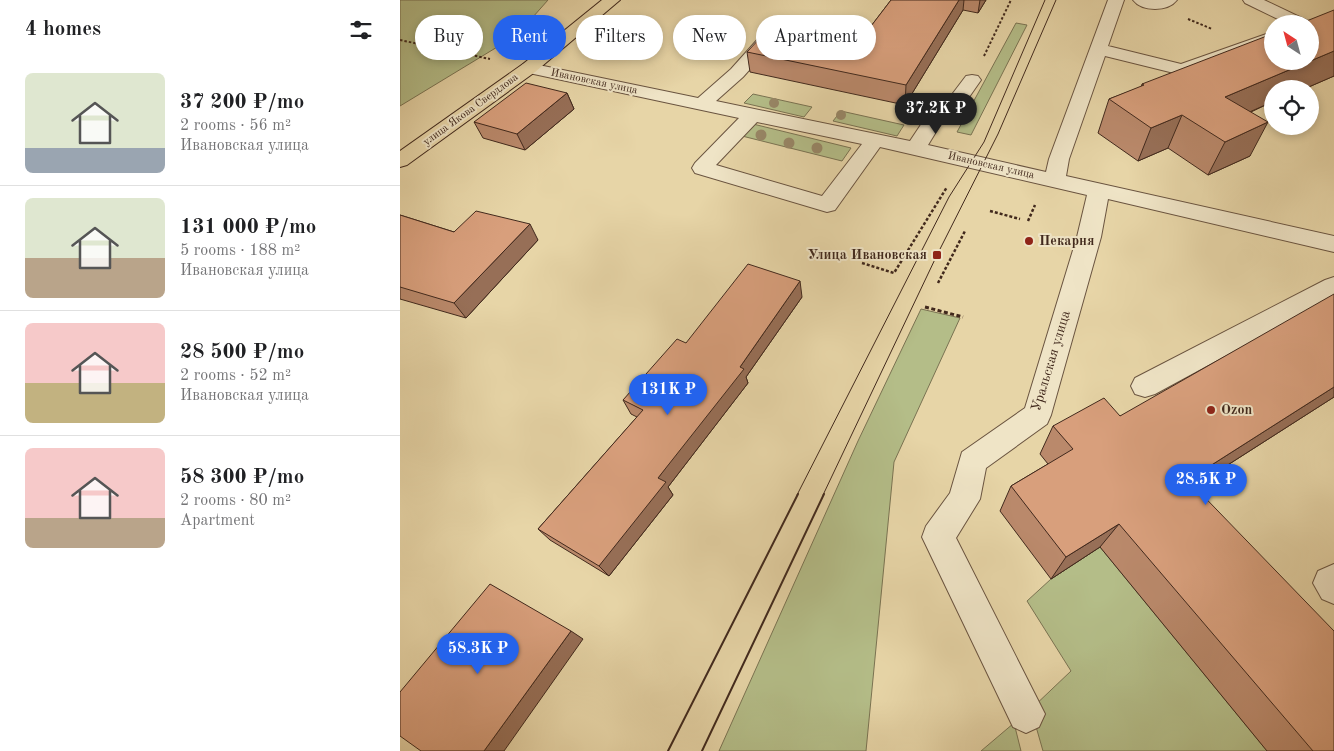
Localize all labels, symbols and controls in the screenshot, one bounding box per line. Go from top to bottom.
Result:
chip: Buy [415,15,483,60]
chip: Rent [493,15,566,60]
chip: Filters [576,15,663,60]
chip: New [673,15,746,60]
chip: Apartment [756,15,876,60]
north arrow [1264,15,1319,70]
map controls [1264,15,1319,135]
icon: filters [347,16,375,44]
text: 4 homes [25,19,101,40]
street label: Ивановская улица [550,67,639,97]
street label: улица Якова Свердлова [421,72,521,148]
button: locate [1264,80,1319,135]
text: 37 200 ₽/mo [180,92,304,113]
pin: 37.2K ₽ [890,92,982,135]
icon: home [65,93,125,153]
text: 37.2K ₽ [906,101,966,117]
text: 2 rooms · 56 m² [180,118,291,134]
text: Ивановская улица [180,138,309,154]
street label: Ивановская улица [947,151,1036,181]
text: 131 000 ₽/mo [180,217,316,238]
icon: home [65,218,125,278]
place label: Пекарня [1039,234,1094,248]
marker: Пекарня [1023,235,1035,247]
text: 5 rooms · 188 m² [180,243,300,259]
place label: Улица Ивановская [808,248,927,262]
marker: Улица Ивановская [931,249,943,261]
text: Ивановская улица [180,263,309,279]
street label: Уральская улица [1029,309,1073,413]
text: 28 500 ₽/mo [180,342,304,363]
icon: home [65,343,125,403]
text: 2 rooms · 52 m² [180,368,291,384]
pin: 131K ₽ [627,374,709,416]
text: 131K ₽ [640,382,696,398]
text: Ивановская улица [180,388,309,404]
place label: Ozon [1221,403,1252,417]
marker: Ozon [1205,404,1217,416]
pin: 28.5K ₽ [1160,464,1252,506]
text: 58 300 ₽/mo [180,467,304,488]
icon: home [65,468,125,528]
text: 28.5K ₽ [1176,472,1236,488]
text: 2 rooms · 80 m² [180,493,291,509]
text: Apartment [180,513,255,529]
pin: 58.3K ₽ [432,632,524,675]
text: 58.3K ₽ [448,641,508,657]

